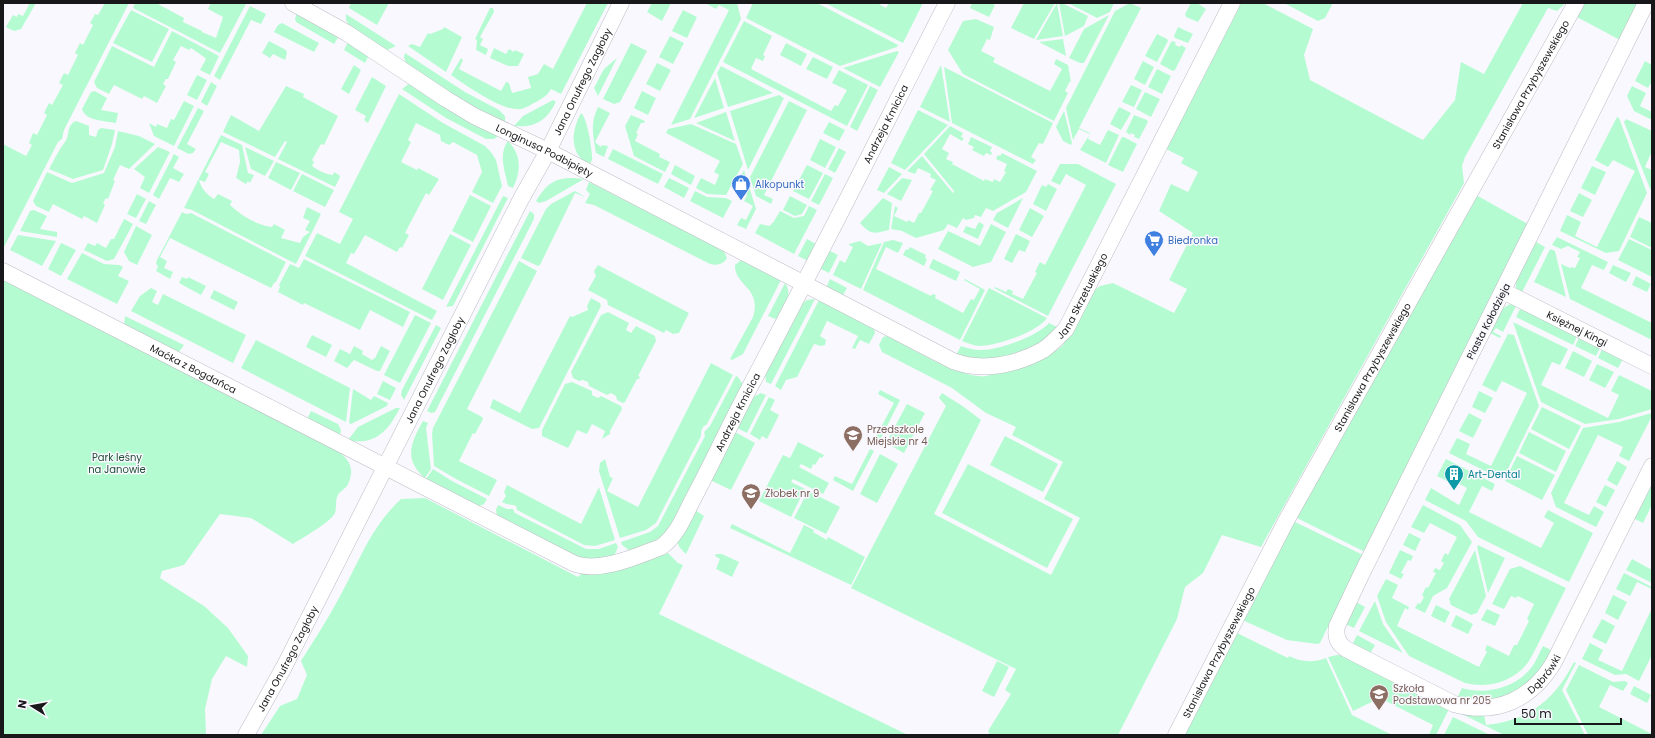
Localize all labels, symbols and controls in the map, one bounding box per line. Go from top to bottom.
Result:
street label: Stanisława Przybyszewskiego [1489,17,1573,152]
street label: Jana Onufrego Zagłoby [550,25,616,138]
street label: Andrzeja Kmicica [860,82,912,166]
street label: Longinusa Podbipięty [493,120,596,181]
shop icon: Alkopunkt [730,173,752,201]
place label: Alkopunkt [755,177,804,192]
supermarket icon: Biedronka [1143,229,1165,257]
place label: Biedronka [1168,233,1218,248]
street label: Jana Skrzetuskiego [1053,250,1112,342]
street label: Piasta Kołodzieja [1463,280,1514,362]
street label: Stanisława Przybyszewskiego [1330,300,1415,435]
street label: Księżnej Kingi [1544,307,1610,350]
street label: Jana Onufrego Zagłoby [402,314,468,426]
street label: Maćka z Bogdańca [147,341,239,397]
street label: Andrzeja Kmicica [712,370,764,454]
place label: Przedszkole Miejskie nr 4 [867,422,928,449]
school or university icon: Przedszkole Miejskie nr 4 [842,424,864,452]
park label: Park leśny na Janowie [88,450,146,477]
building icon: Art-Dental [1443,463,1465,491]
place label: Art-Dental [1468,467,1520,482]
school or university icon: Żłobek nr 9 [740,482,762,510]
place label: Żłobek nr 9 [765,486,819,501]
street label: Stanisława Przybyszewskiego [1179,584,1259,721]
street label: Jana Onufrego Zagłoby [254,603,322,714]
street label: Dąbrówki [1524,652,1565,698]
place label: Szkoła Podstawowa nr 205 [1393,681,1491,708]
school or university icon: Szkoła Podstawowa nr 205 [1368,683,1390,711]
north arrow [12,686,52,726]
text: N [14,699,31,710]
scale bar [1515,700,1621,726]
text: 50 m [1521,705,1552,722]

